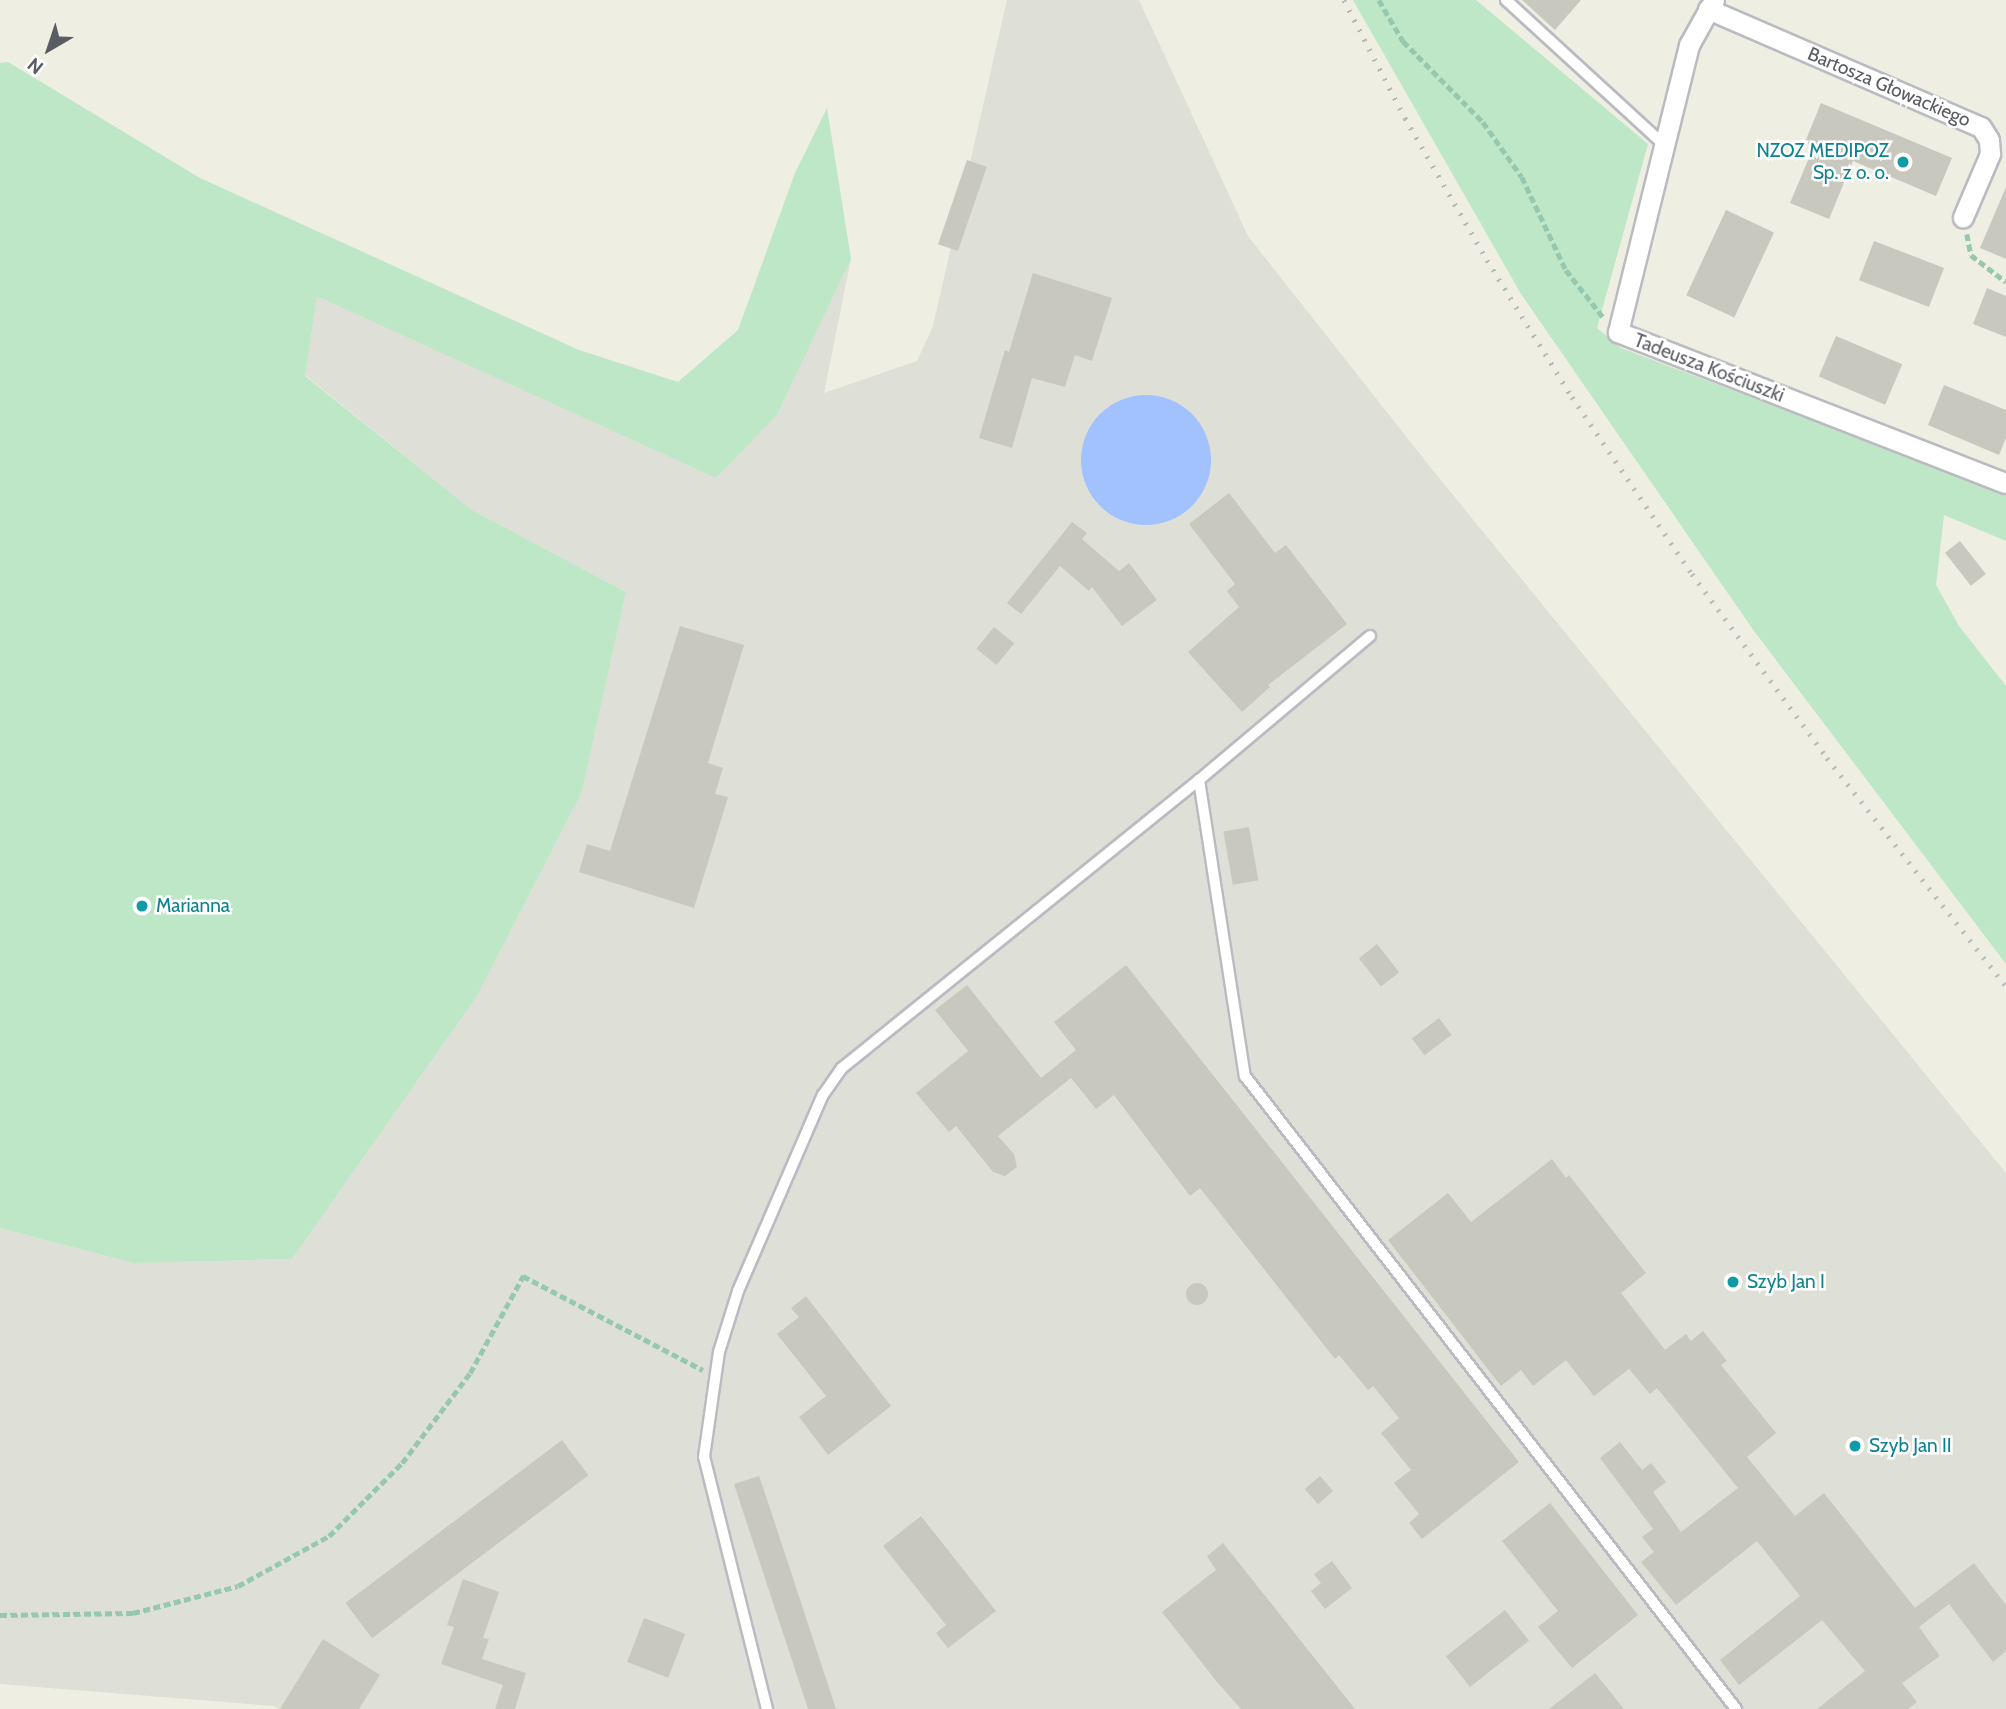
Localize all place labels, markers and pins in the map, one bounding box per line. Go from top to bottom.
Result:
place label: NZOZ MEDIPOZ Sp. z o. o. [1756,140,1889,184]
marker: NZOZ MEDIPOZ Sp. z o. o. [1895,154,1911,170]
place label: Marianna [156,895,230,917]
marker: Marianna [134,898,150,914]
place label: Szyb Jan I [1747,1271,1825,1293]
marker: Szyb Jan I [1725,1274,1741,1290]
place label: Szyb Jan II [1869,1435,1952,1457]
marker: Szyb Jan II [1847,1438,1863,1454]

